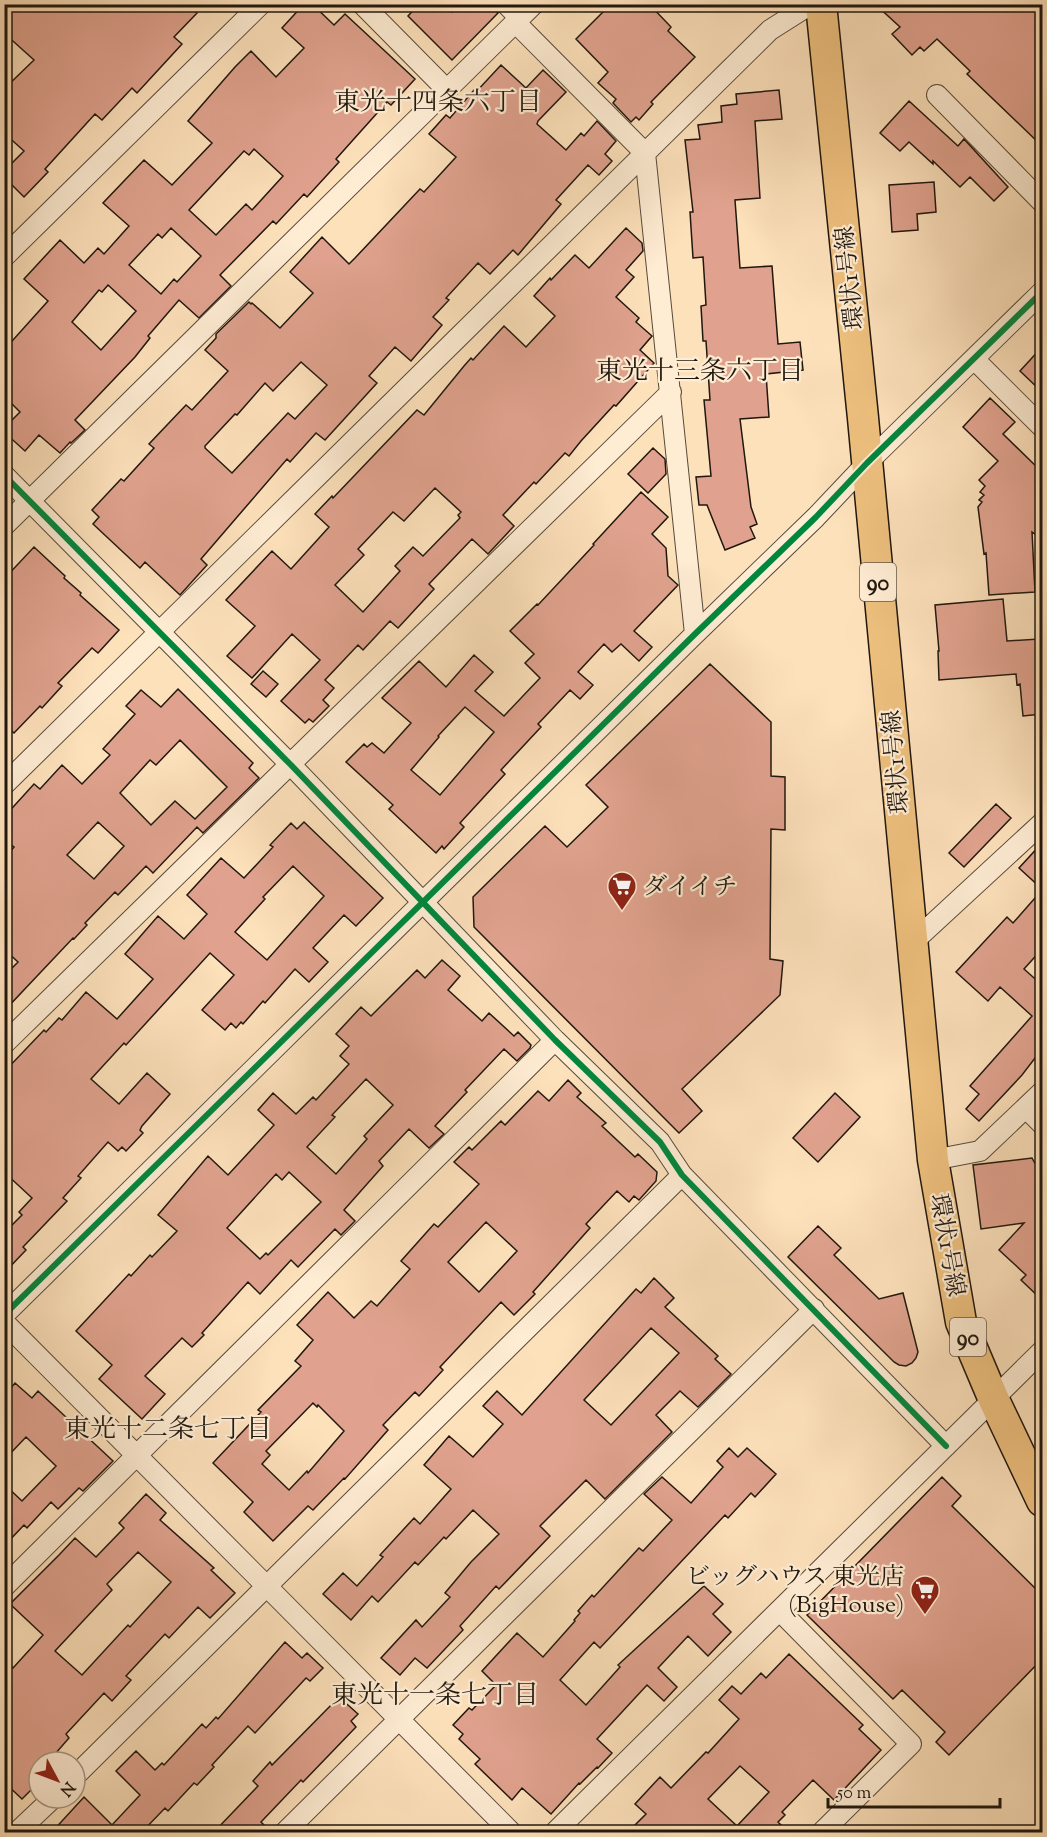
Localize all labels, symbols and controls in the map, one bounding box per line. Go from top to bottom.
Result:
district label: 東光十四条六丁目 [334,85,542,122]
street label: 環状1号線 [829,224,873,331]
district label: 東光十三条六丁目 [596,354,804,391]
road number: 90 [860,563,896,601]
street label: 環状1号線 [876,708,918,815]
supermarket icon: ダイイチ [606,870,638,912]
place label: ダイイチ [643,871,737,905]
street label: 環状1号線 [920,1191,972,1300]
road number: 90 [950,1318,986,1356]
district label: 東光十二条七丁目 [64,1412,272,1449]
place label: ビッグハウス 東光店 (BigHouse) [686,1561,904,1623]
supermarket icon: ビッグハウス 東光店 (BigHouse) [909,1574,941,1616]
district label: 東光十一条七丁目 [331,1678,539,1715]
north arrow [27,1750,87,1810]
scale bar [828,1771,1000,1809]
text: N [53,1776,79,1801]
text: 50 m [836,1781,872,1807]

